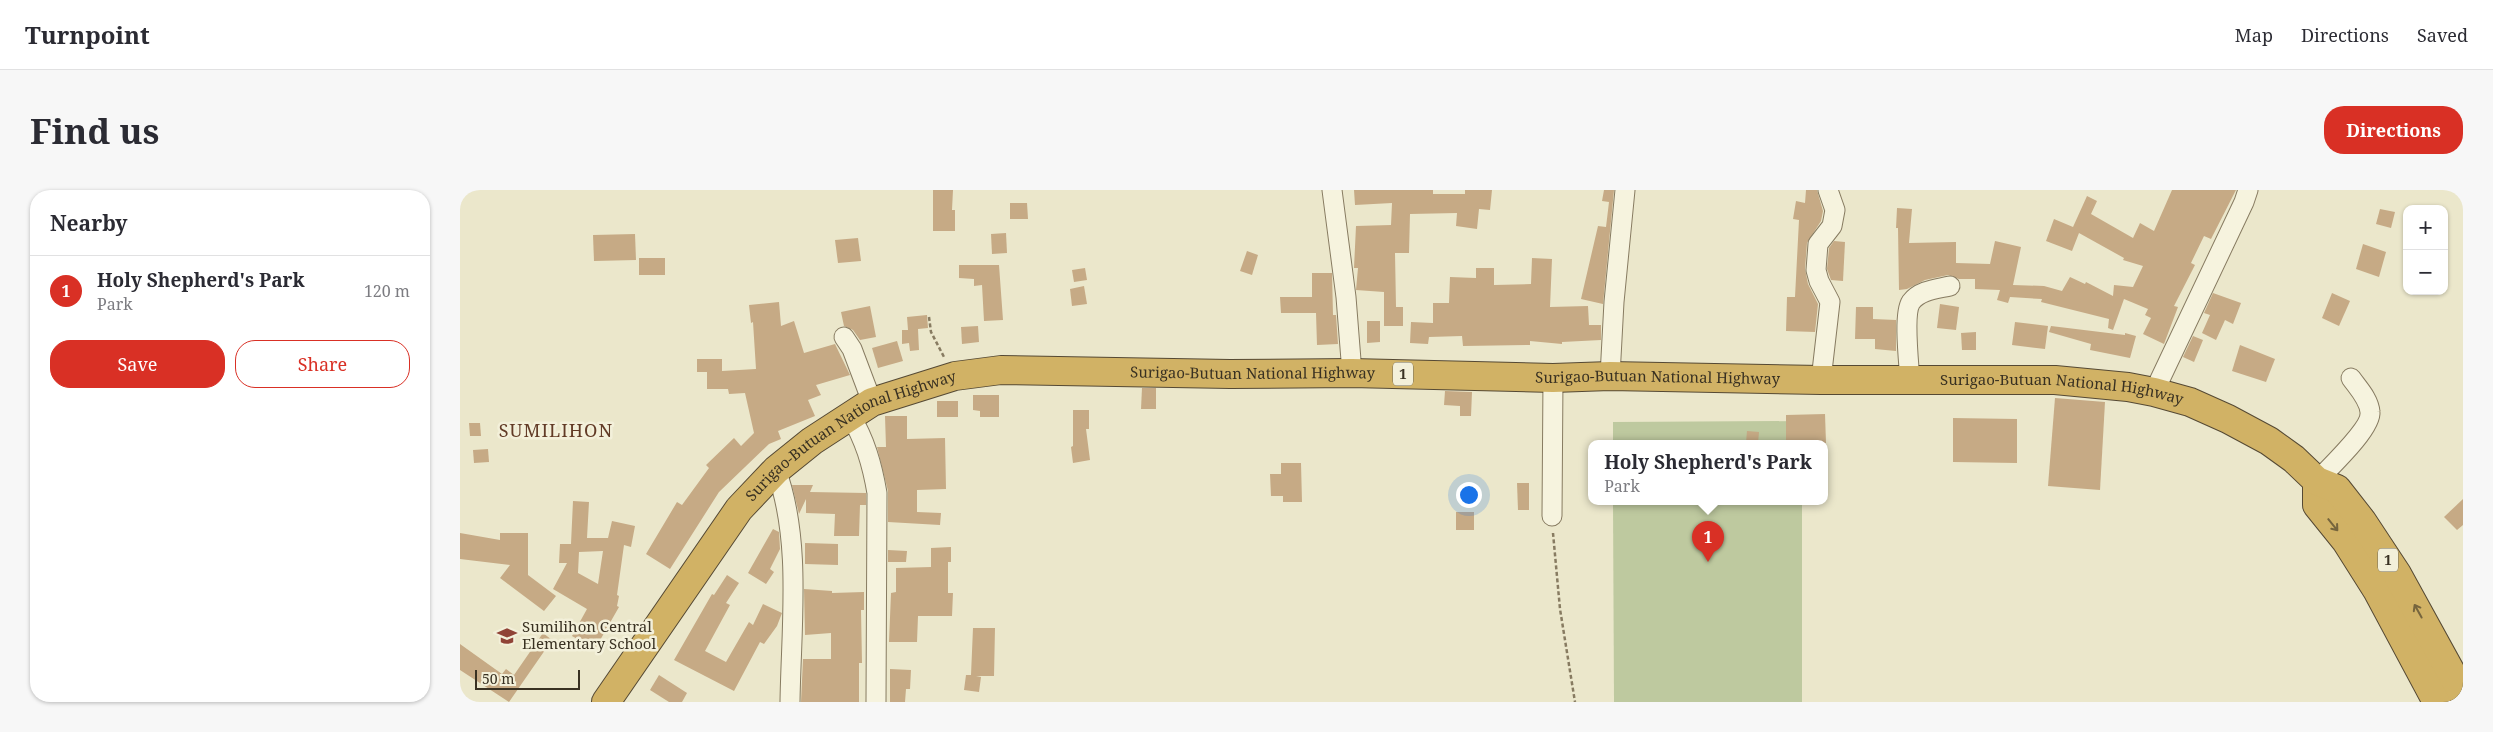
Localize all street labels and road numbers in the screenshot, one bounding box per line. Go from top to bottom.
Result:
street label: Surigao-Butuan National Highway [1130,361,1376,383]
road number: 1 [1393,362,1413,385]
street label: Surigao-Butuan National Highway [741,365,959,505]
street label: Surigao-Butuan National Highway [1535,365,1781,388]
street label: Surigao-Butuan National Highway [1940,369,2187,409]
road number: 1 [2378,548,2398,572]

